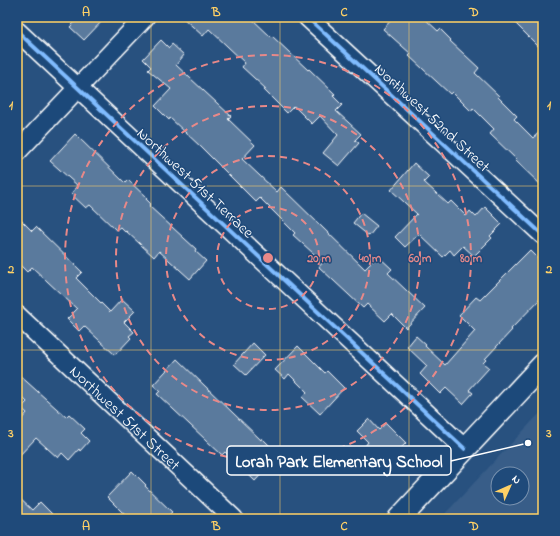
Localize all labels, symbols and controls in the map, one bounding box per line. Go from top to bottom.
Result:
text: A [82,3,90,22]
text: B [211,3,221,22]
text: C [340,3,348,22]
text: D [468,3,479,22]
street label: Northwest 52nd Street [368,58,495,179]
text: 1 [9,96,14,115]
text: 1 [547,96,552,115]
street label: Northwest 51st Terrace [130,122,259,245]
text: 20 m [306,250,331,268]
text: 40 m [358,250,382,268]
text: 60 m [408,250,432,268]
text: 80 m [459,250,483,268]
centre of rings [261,251,275,265]
text: 2 [7,260,15,279]
text: 2 [545,260,553,279]
street label: Northwest 51st Street [63,360,186,477]
text: 3 [7,424,14,443]
text: 3 [545,424,552,443]
callout: Lorah Park Elementary School [227,446,451,475]
text: Lorah Park Elementary School [235,450,443,477]
north arrow [490,466,530,506]
text: N [508,471,525,488]
text: A [82,517,90,536]
text: B [211,517,221,536]
text: C [340,517,348,536]
text: D [468,517,479,536]

